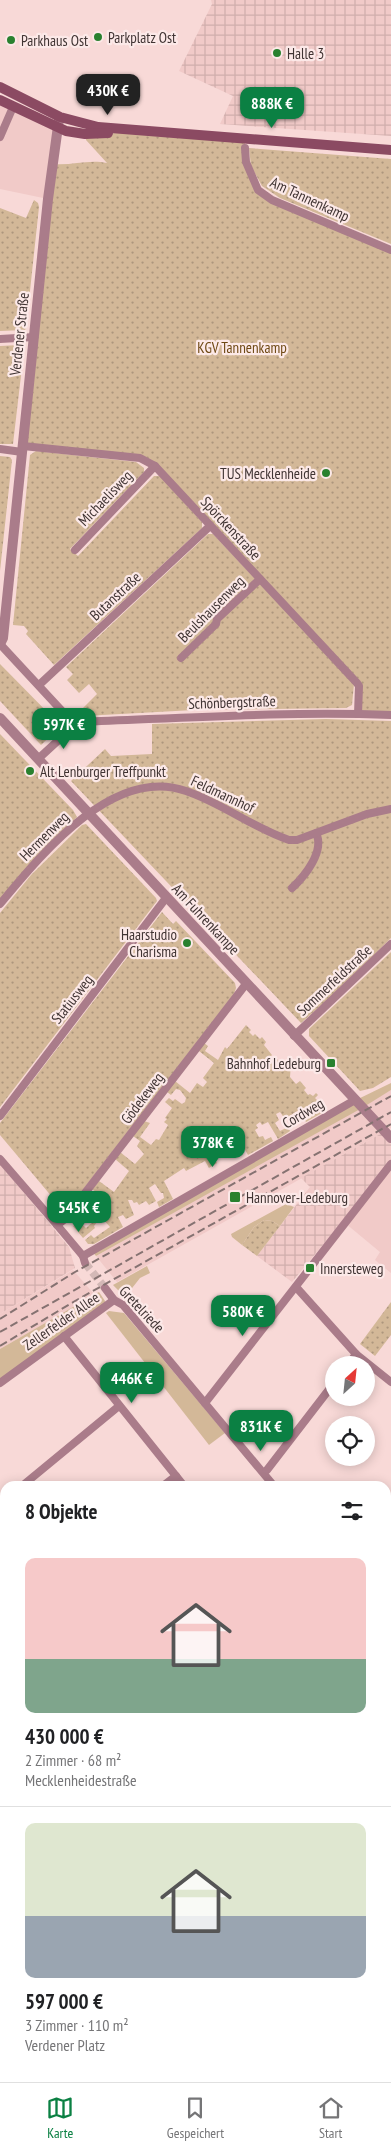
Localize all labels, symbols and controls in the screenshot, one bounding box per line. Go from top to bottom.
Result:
place label: Parkplatz Ost [108,28,176,47]
place label: Parkhaus Ost [21,31,88,50]
marker: Parkplatz Ost [92,31,104,43]
marker: Parkhaus Ost [5,34,17,46]
place label: Halle 3 [287,44,324,63]
marker: Halle 3 [271,47,283,59]
pin: 430K € [67,74,149,116]
text: 430K € [87,80,129,100]
pin: 888K € [231,86,313,129]
text: 888K € [251,93,293,113]
street label: Am Tannenkamp [267,172,353,226]
street label: Verdener Straße [5,292,33,377]
park label: KGV Tannenkamp [197,338,287,357]
place label: TUS Mecklenheide [220,464,316,483]
street label: Michaelisweg [74,466,136,530]
marker: TUS Mecklenheide [320,467,332,479]
street label: Spörckenstraße [197,492,265,564]
street label: Butanstraße [85,568,145,624]
street label: Beulshausenweg [174,572,248,646]
street label: Schönbergstraße [188,691,276,713]
pin: 597K € [23,708,105,750]
text: 597K € [43,714,85,734]
place label: Alt Lenburger Treffpunkt [40,762,166,781]
marker: Alt Lenburger Treffpunkt [24,765,36,777]
street label: Feldmannhof [188,771,259,817]
street label: Hermenweg [15,807,73,865]
street label: Am Fuhrenkampe [168,879,244,959]
place label: Haarstudio Charisma [121,925,177,961]
marker: Haarstudio Charisma [181,937,193,949]
street label: Sommerfeldstraße [293,940,375,1020]
street label: Statiusweg [47,971,97,1027]
place label: Bahnhof Ledeburg [227,1054,321,1073]
marker: Bahnhof Ledeburg [325,1057,337,1069]
street label: Gödekeweg [116,1068,168,1128]
street label: Cordweg [279,1094,327,1132]
pin: 378K € [172,1126,254,1168]
text: 378K € [192,1132,234,1152]
place label: Hannover-Ledeburg [246,1188,348,1207]
pin: 545K € [38,1190,120,1233]
marker: Hannover-Ledeburg [228,1190,242,1204]
text: 545K € [58,1197,100,1217]
place label: Innersteweg [320,1259,383,1278]
marker: Innersteweg [304,1262,316,1274]
street label: Gretelriede [115,1281,169,1337]
street label: Zellerfelder Allee [19,1288,103,1354]
pin: 580K € [202,1294,284,1337]
text: 580K € [222,1301,264,1321]
north arrow [325,1356,375,1406]
map controls [325,1356,375,1466]
pin: 446K € [91,1362,173,1404]
text: 446K € [111,1368,153,1388]
pin: 831K € [220,1410,302,1452]
text: 831K € [240,1416,282,1436]
button: locate [325,1416,375,1466]
icon: filters [338,1497,366,1525]
text: 8 Objekte [25,1498,97,1525]
icon: home [151,1590,241,1680]
text: 430 000 € [25,1723,104,1750]
text: 2 Zimmer · 68 m² [25,1750,121,1770]
text: Mecklenheidestraße [25,1770,137,1790]
icon: home [151,1856,241,1946]
text: 597 000 € [25,1988,103,2015]
text: 3 Zimmer · 110 m² [25,2015,129,2035]
text: Verdener Platz [25,2035,105,2055]
tab: Karte [46,2094,74,2142]
tab: Gespeichert [167,2094,224,2142]
tab: Start [317,2094,345,2142]

